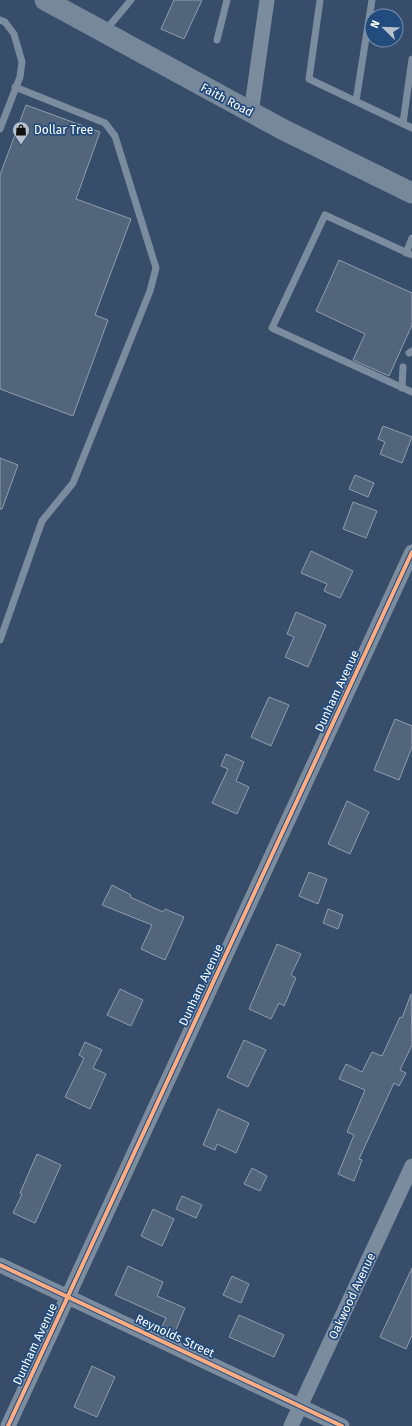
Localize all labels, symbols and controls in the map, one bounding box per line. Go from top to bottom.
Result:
north arrow [364,8,404,48]
text: N [368,18,383,30]
street label: Faith Road [198,80,256,120]
shop icon: Dollar Tree [11,120,31,145]
place label: Dollar Tree [34,123,93,137]
street label: Dunham Avenue [312,648,362,734]
street label: Dunham Avenue [176,942,226,1028]
street label: Oakwood Avenue [326,1251,378,1341]
street label: Dunham Avenue [10,1301,60,1387]
street label: Reynolds Street [133,1312,217,1361]

